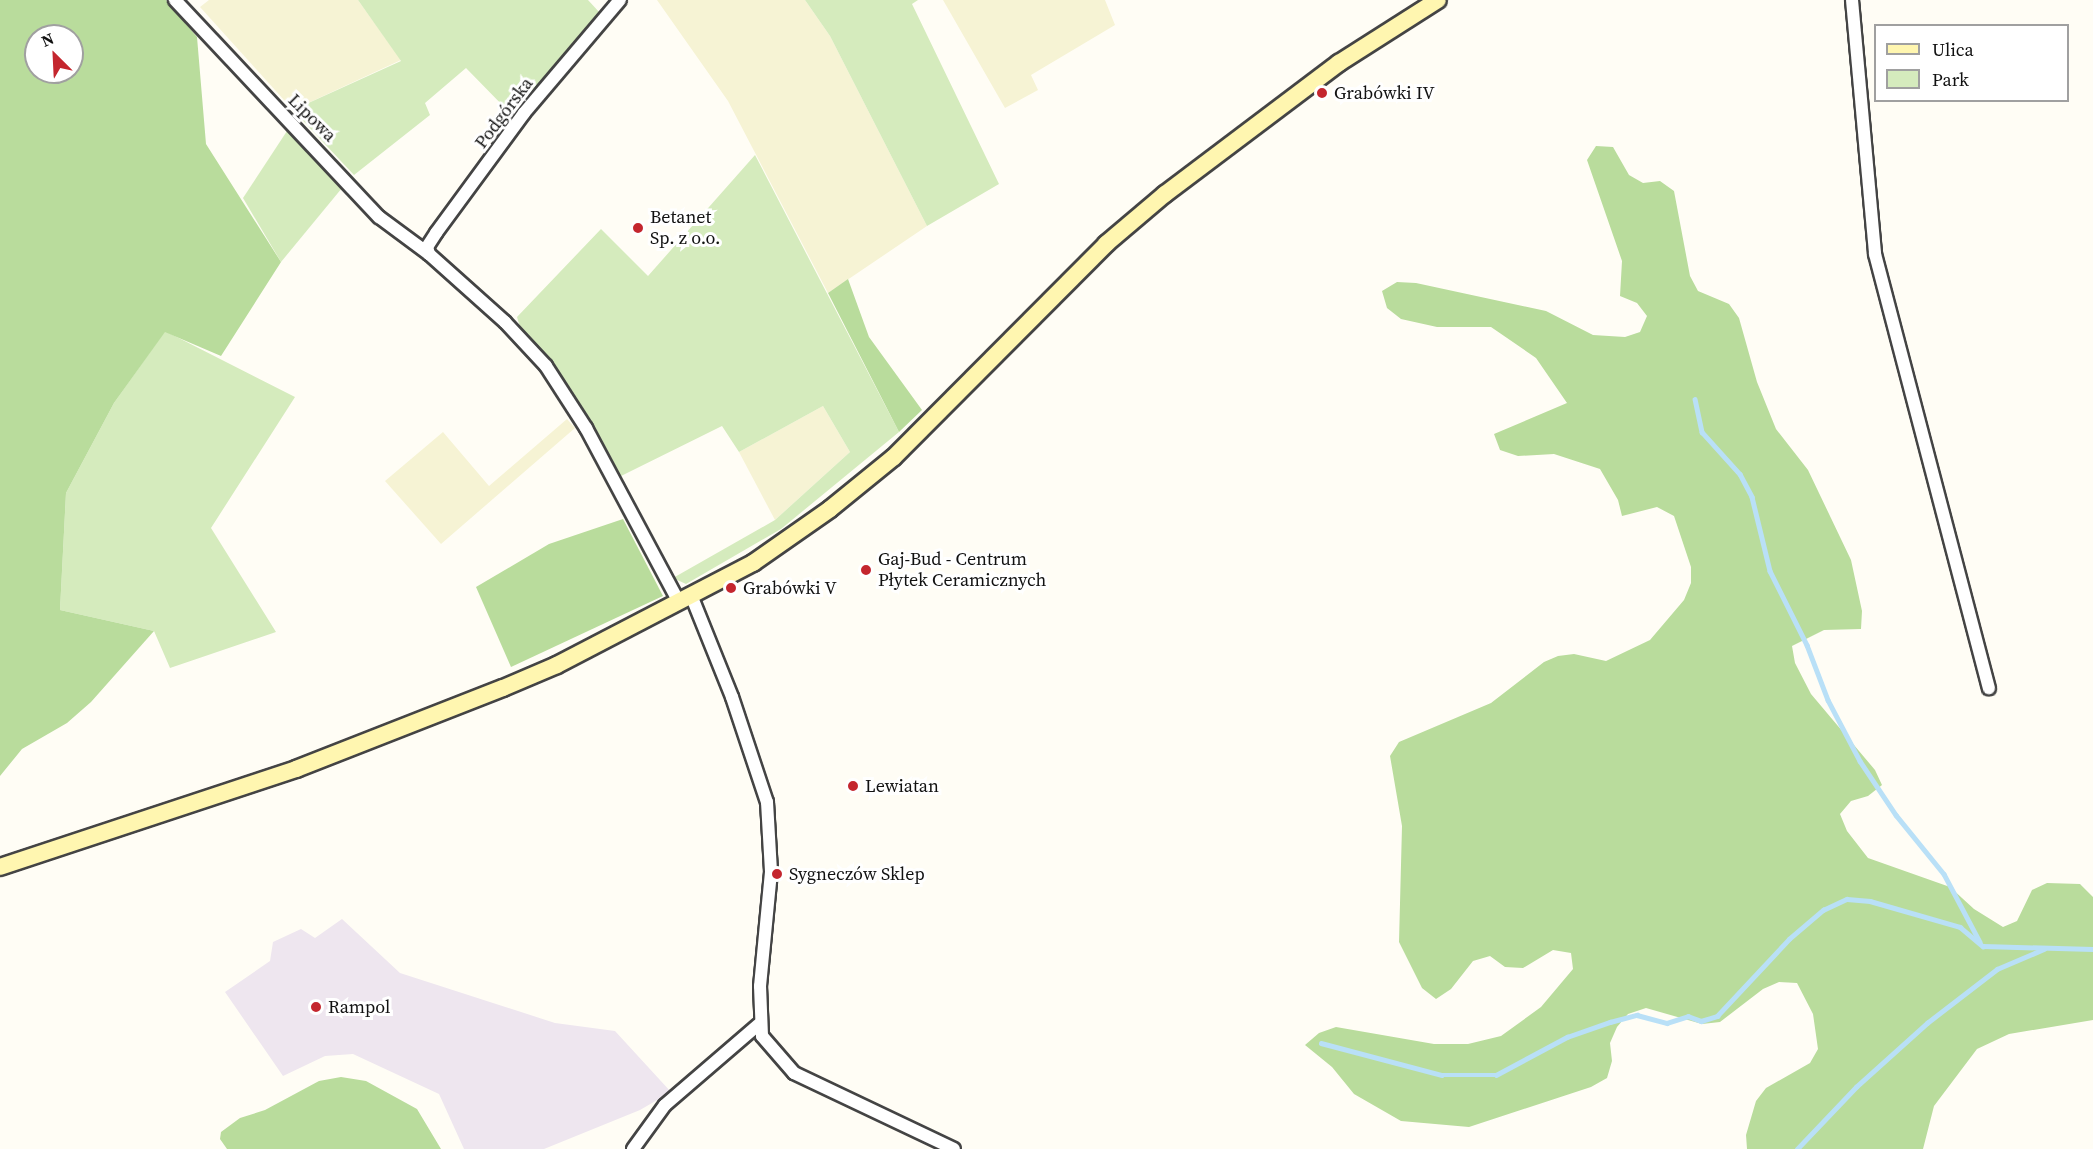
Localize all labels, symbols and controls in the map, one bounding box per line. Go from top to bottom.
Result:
north arrow [24,24,84,84]
legend [1874,24,2069,102]
text: N [38,27,57,52]
text: Ulica [1932,37,1974,62]
text: Park [1932,67,1969,92]
street label: Podgórska [470,73,538,153]
place label: Grabówki IV [1334,82,1435,104]
marker: Grabówki IV [1315,86,1329,100]
street label: Lipowa [284,90,340,146]
place label: Betanet Sp. z o.o. [650,207,720,250]
marker: Betanet Sp. z o.o. [631,221,645,235]
place label: Gaj-Bud - Centrum Płytek Ceramicznych [878,549,1046,592]
marker: Gaj-Bud - Centrum Płytek Ceramicznych [859,563,873,577]
place label: Grabówki V [743,577,837,599]
marker: Grabówki V [724,581,738,595]
place label: Lewiatan [865,775,939,797]
marker: Lewiatan [846,779,860,793]
place label: Sygneczów Sklep [789,863,925,885]
marker: Sygneczów Sklep [770,867,784,881]
place label: Rampol [328,996,390,1018]
marker: Rampol [309,1000,323,1014]

